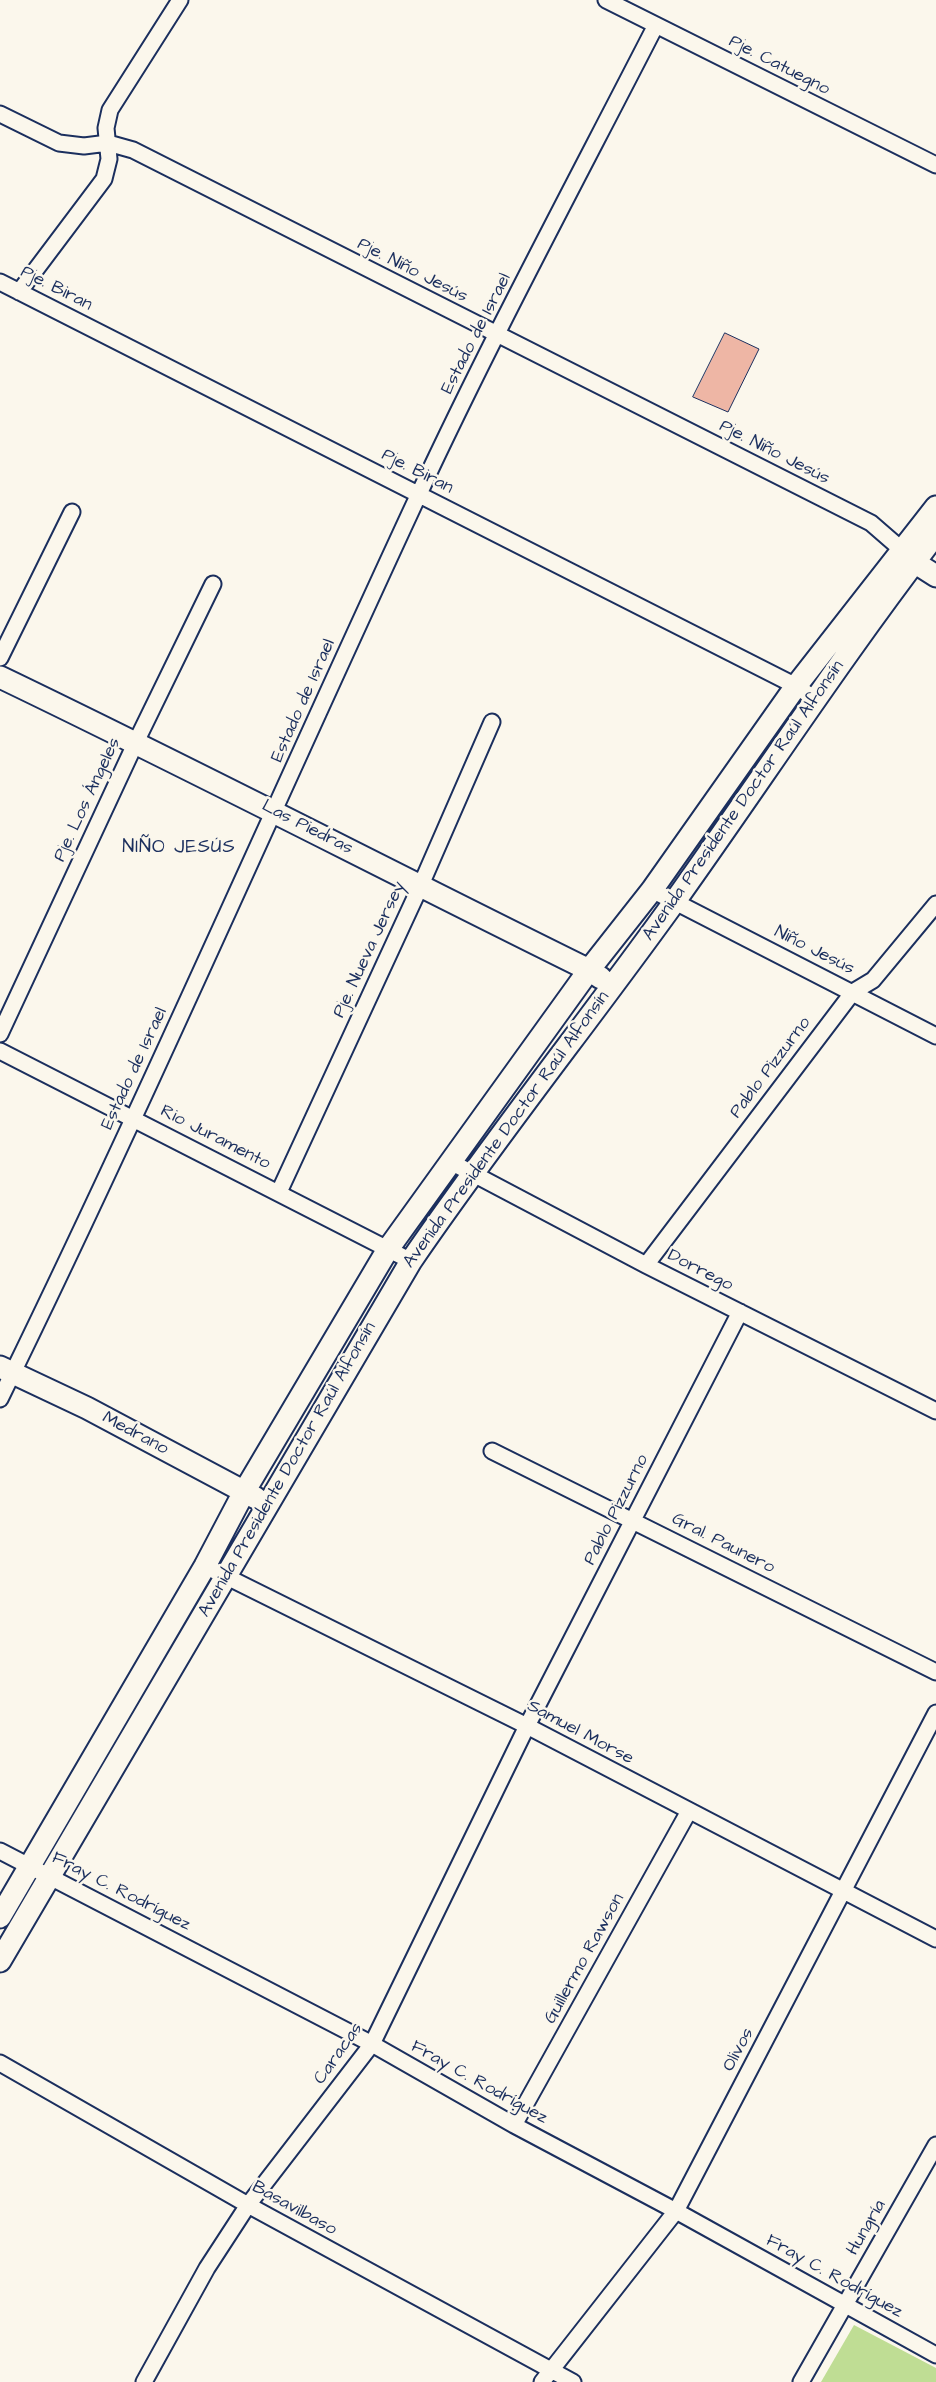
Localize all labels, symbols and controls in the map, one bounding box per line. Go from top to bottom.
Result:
street label: Pje. Catuegno [725,31,833,101]
street label: Pje. Niño Jesús [353,234,471,308]
street label: Pje. Biran [16,262,96,316]
street label: Estado de Israel [437,270,517,398]
street label: Pje. Niño Jesús [715,416,833,490]
street label: Pje. Biran [377,445,457,499]
street label: Estado de Israel [267,636,341,766]
street label: Avenida Presidente Doctor Raúl Alfonsín [639,657,849,945]
street label: Pje. Los Ángeles [50,735,126,865]
street label: Las Piedras [258,796,356,860]
district label: NIÑO JESÚS [121,837,237,859]
street label: Pje. Nueva Jersey [329,878,411,1022]
street label: Niño Jesús [770,922,858,980]
street label: Avenida Presidente Doctor Raúl Alfonsín [399,987,615,1273]
street label: Estado de Israel [97,1004,173,1134]
street label: Pablo Pizzurno [726,1013,816,1123]
street label: Rio Juramento [156,1101,274,1175]
street label: Dorrego [664,1245,736,1297]
street label: Avenida Presidente Doctor Raúl Alfonsín [194,1319,382,1621]
street label: Medrano [98,1408,172,1460]
street label: Pablo Pizzurno [580,1451,654,1569]
street label: Gral. Paunero [668,1509,778,1579]
street label: Samuel Morse [523,1696,637,1770]
street label: Fray C. Rodríguez [48,1848,194,1936]
street label: Guillermo Rawson [540,1890,630,2028]
street label: Caracas [310,2019,368,2089]
street label: Olivos [719,2025,759,2075]
street label: Fray C. Rodríguez [407,2036,551,2130]
street label: Basavilbaso [248,2177,340,2241]
street label: Hungría [843,2197,891,2259]
street label: Fray C. Rodríguez [762,2230,906,2324]

